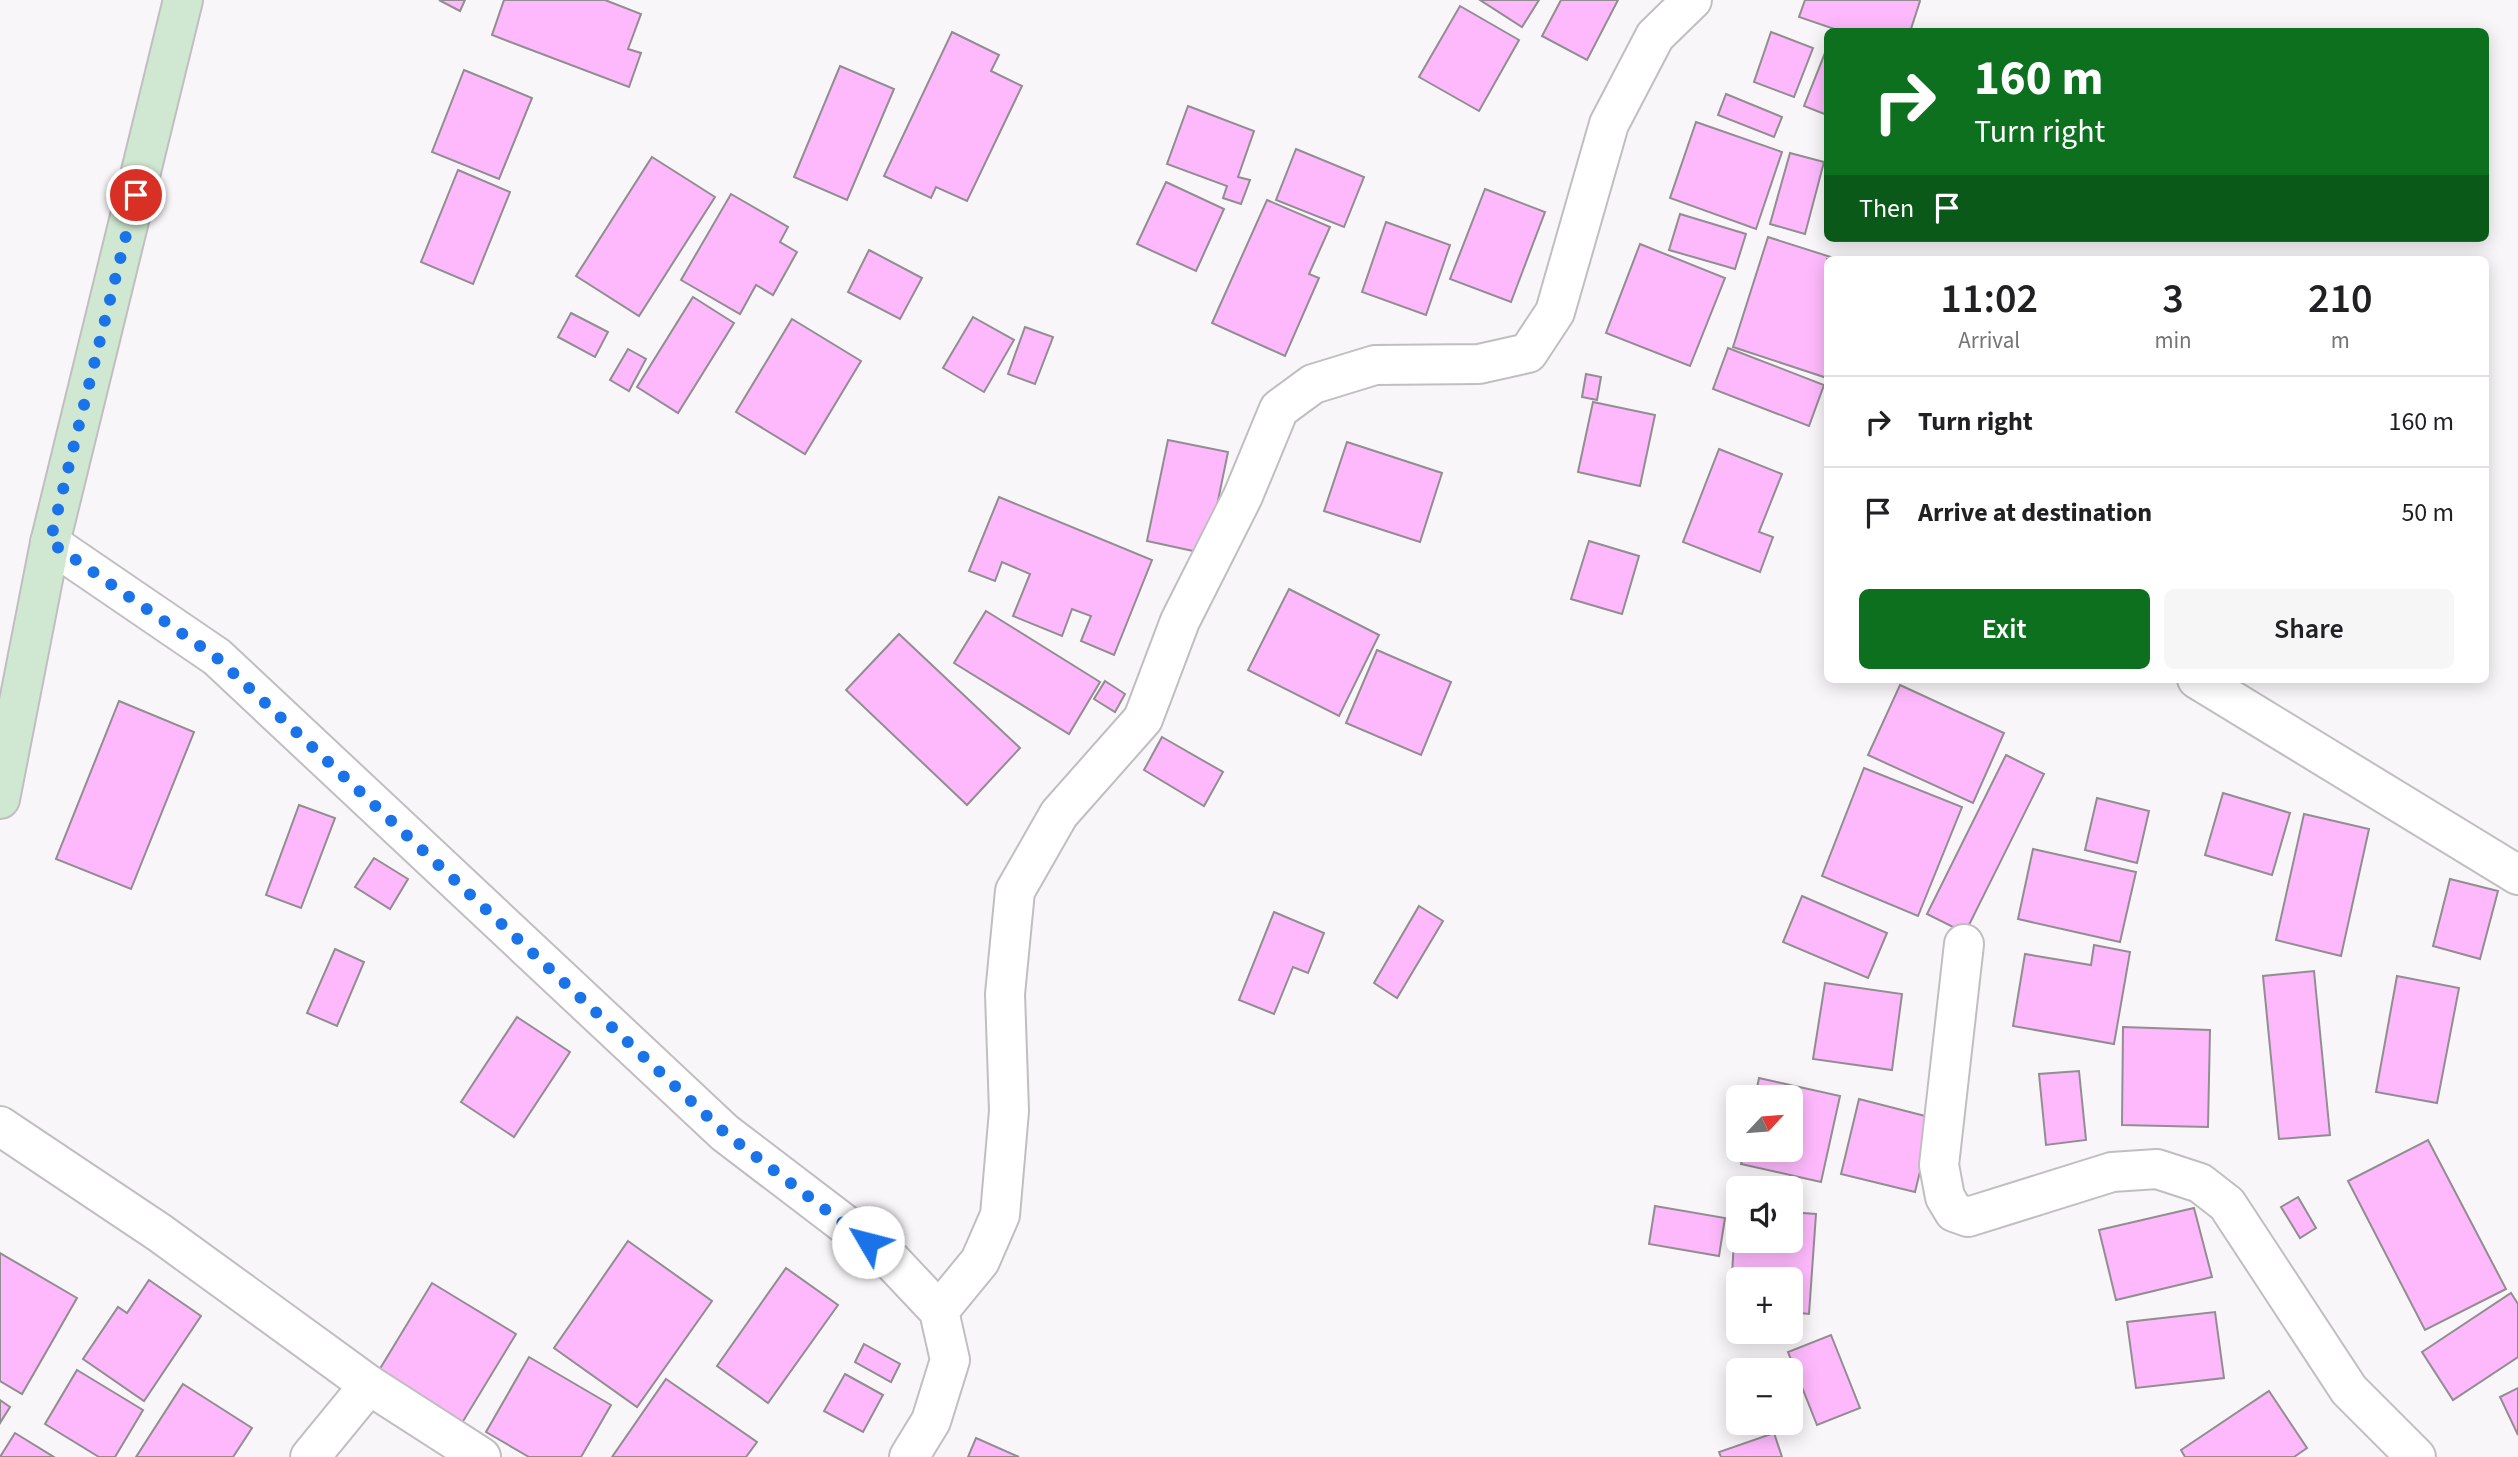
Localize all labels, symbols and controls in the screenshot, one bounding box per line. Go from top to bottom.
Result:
text: 160 m [1974,44,2103,114]
icon: right [1859,56,1950,147]
text: Turn right [1974,109,2105,155]
pin [106,165,166,225]
icon: arrive [117,176,155,214]
icon: arrive [1928,189,1966,227]
text: Then [1859,190,1914,227]
text: 11:02 [1940,269,2038,329]
text: 3 [2162,269,2184,329]
text: 210 [2308,269,2373,329]
text: Arrival [1958,324,2020,357]
text: min [2154,324,2192,357]
text: m [2331,324,2350,357]
icon: right [1859,403,1897,441]
text: Turn right [1918,403,2033,440]
text: 160 m [2388,403,2454,440]
icon: arrive [1859,494,1897,532]
text: Arrive at destination [1918,494,2152,531]
text: 50 m [2401,494,2454,531]
button: Exit [1859,589,2150,669]
button: Share [2164,589,2454,669]
north arrow [1726,1085,1802,1162]
map controls [1726,1085,1803,1435]
button: sound [1726,1176,1803,1253]
position arrow [831,1205,905,1279]
button: + [1726,1267,1803,1344]
button: − [1726,1358,1803,1435]

